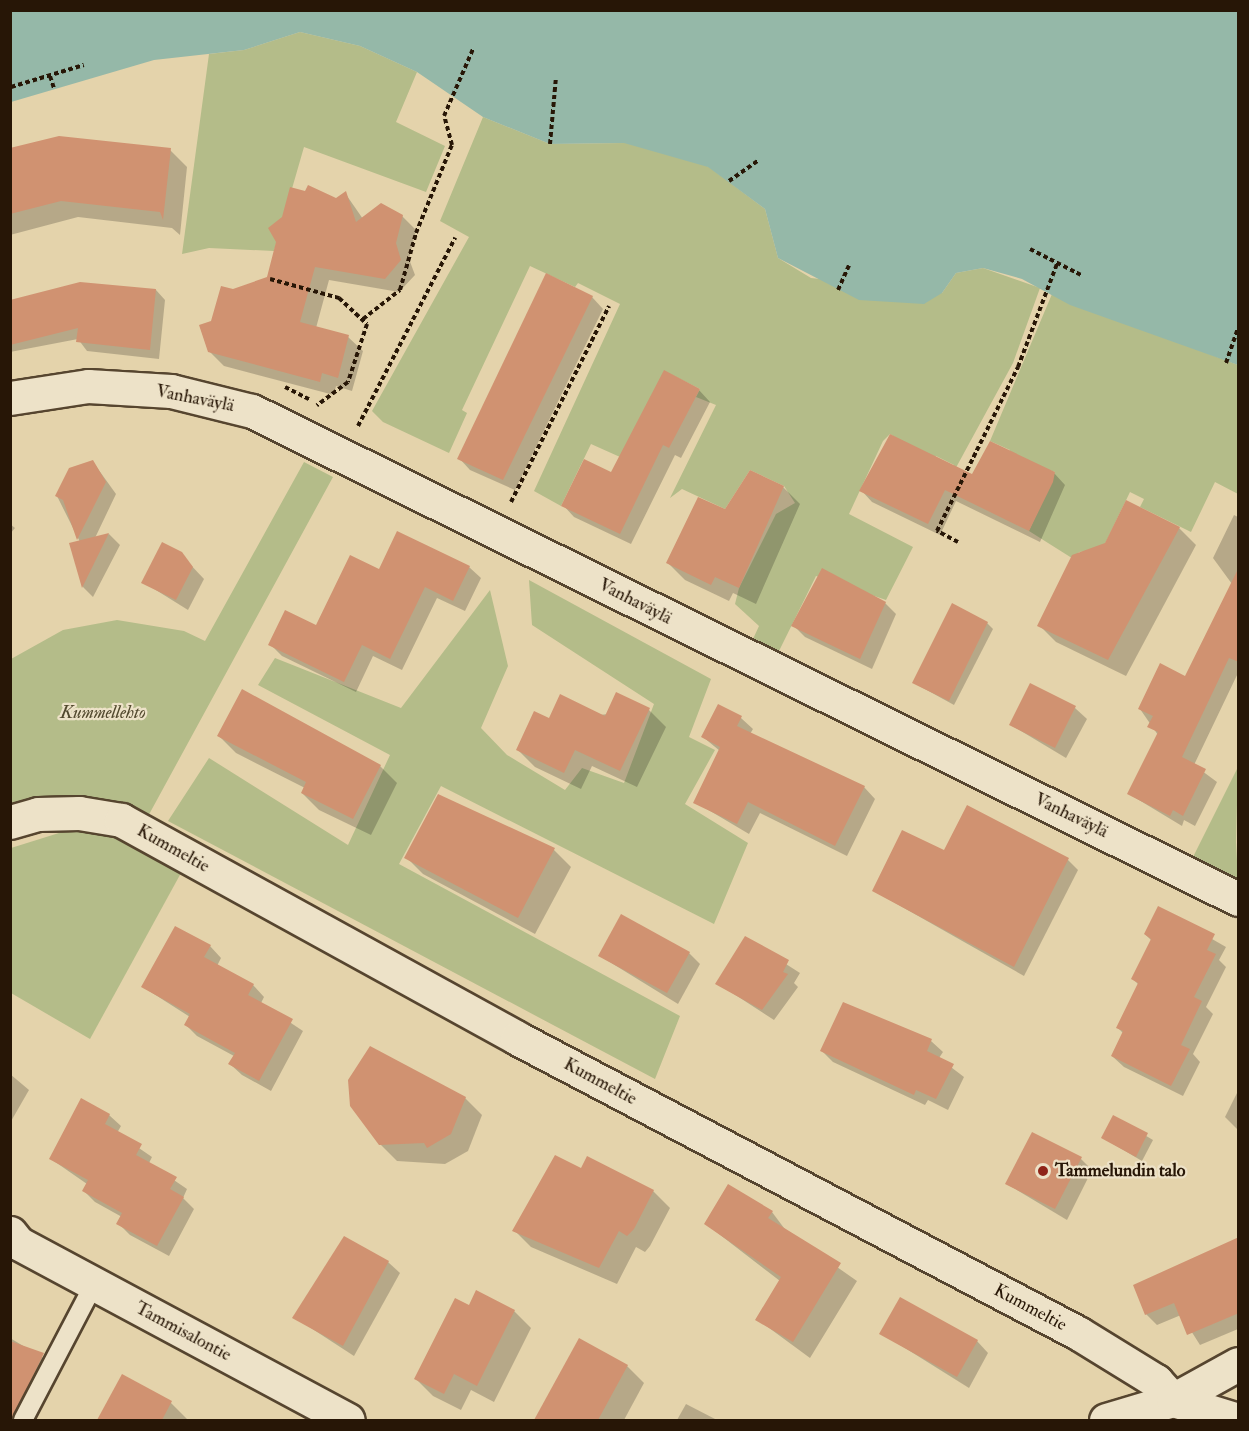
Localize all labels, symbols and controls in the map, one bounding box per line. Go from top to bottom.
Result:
street label: Vanhaväylä [154,381,236,417]
street label: Vanhaväylä [595,574,675,630]
park label: Kummellehto [60,702,146,724]
street label: Vanhaväylä [1031,789,1111,843]
street label: Kummeltie [133,820,213,878]
street label: Kummeltie [560,1054,640,1110]
place label: Tammelundin talo [1055,1160,1185,1182]
marker: Tammelundin talo [1036,1164,1050,1178]
street label: Kummeltie [990,1280,1070,1336]
street label: Tammisalontie [131,1298,235,1366]

